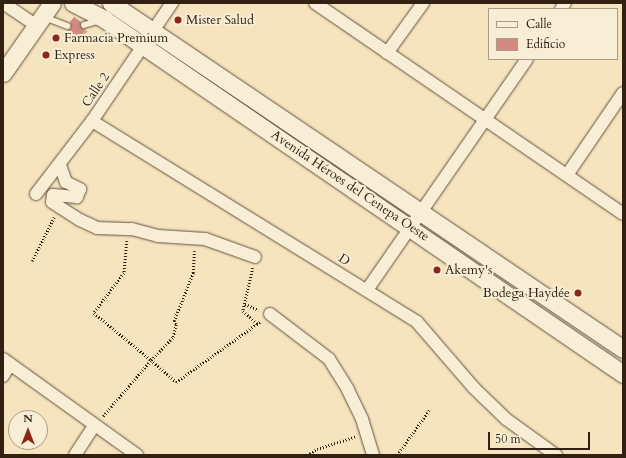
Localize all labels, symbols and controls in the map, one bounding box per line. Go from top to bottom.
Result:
legend [488,8,618,60]
place label: Mister Salud [186,12,254,28]
marker: Mister Salud [173,15,183,25]
text: Calle [526,16,552,32]
place label: Farmacia Premium [64,30,168,46]
marker: Farmacia Premium [51,33,61,43]
text: Edificio [526,36,565,52]
place label: Express [54,47,95,63]
marker: Express [41,50,51,60]
street label: Calle 2 [79,70,113,110]
street label: Avenida Héroes del Cenepa Oeste [268,127,432,245]
street label: D [335,251,353,269]
place label: Akemy's [445,262,492,278]
marker: Akemy's [432,265,442,275]
place label: Bodega Haydée [483,285,570,301]
marker: Bodega Haydée [573,288,583,298]
north arrow [8,410,48,450]
text: N [23,411,33,426]
scale bar [490,424,592,450]
text: 50 m [495,431,521,447]

